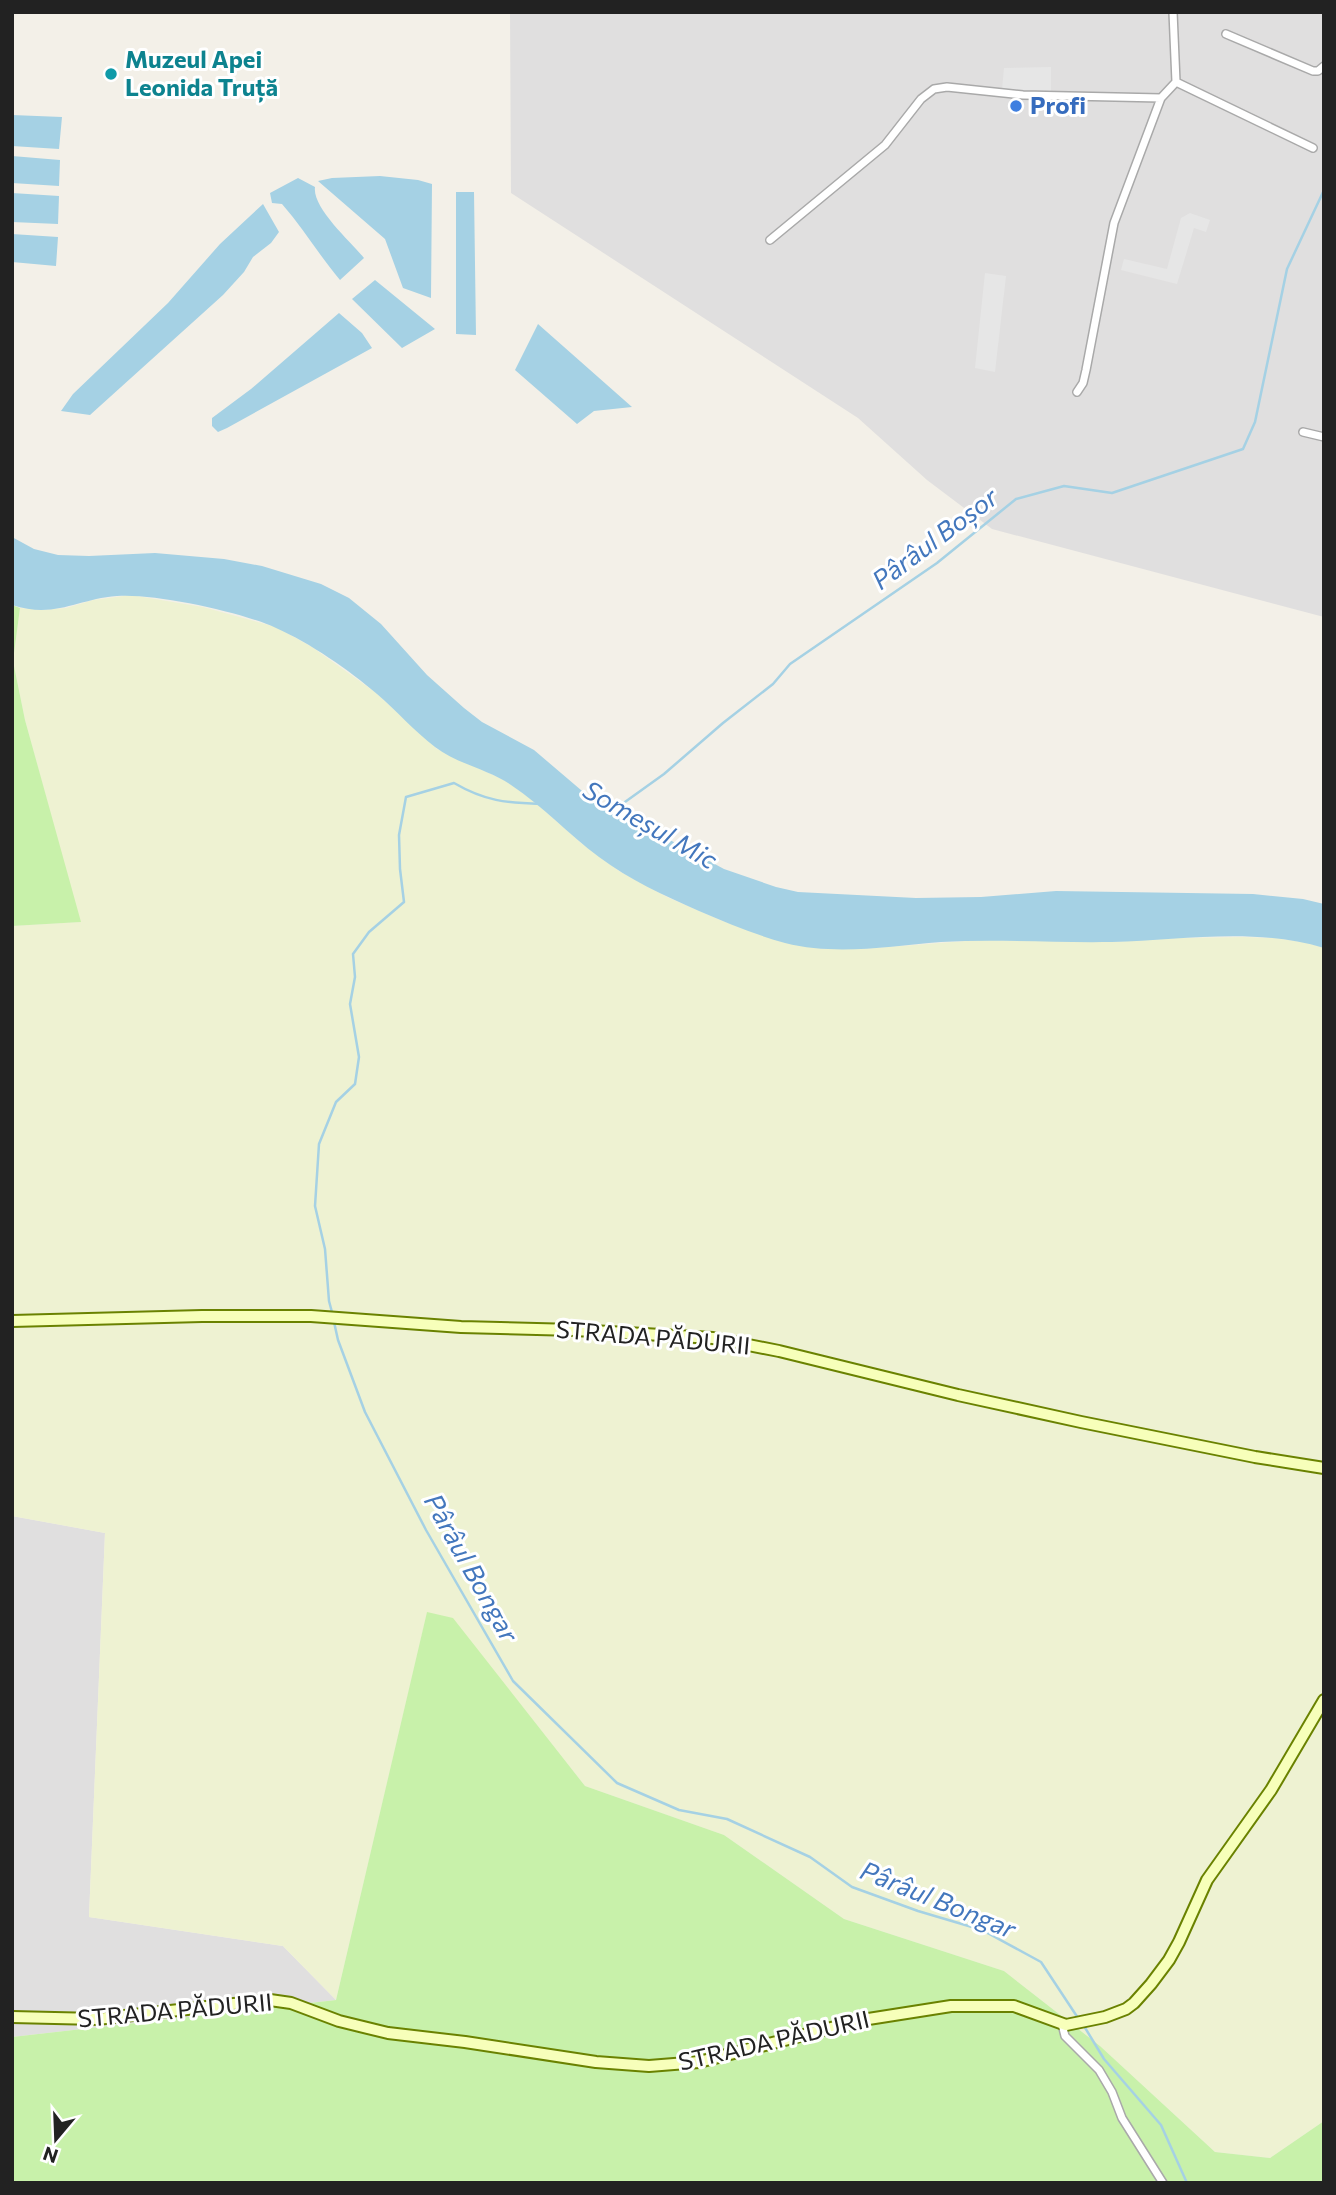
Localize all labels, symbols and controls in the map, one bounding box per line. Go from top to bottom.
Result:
place label: Muzeul Apei Leonida Truță [125,44,278,103]
marker: Muzeul Apei Leonida Truță [103,66,119,82]
place label: Profi [1030,90,1086,119]
marker: Profi [1008,98,1024,114]
water label: Pârâul Boșor [865,480,1006,597]
water label: Someșul Mic [577,773,723,876]
street label: STRADA PĂDURII [555,1314,752,1359]
water label: Pârâul Bongar [419,1488,527,1648]
water label: Pârâul Bongar [856,1853,1022,1944]
street label: STRADA PĂDURII [76,1987,273,2032]
street label: STRADA PĂDURII [675,2003,872,2076]
north arrow [21,2104,91,2174]
text: N [40,2142,61,2169]

